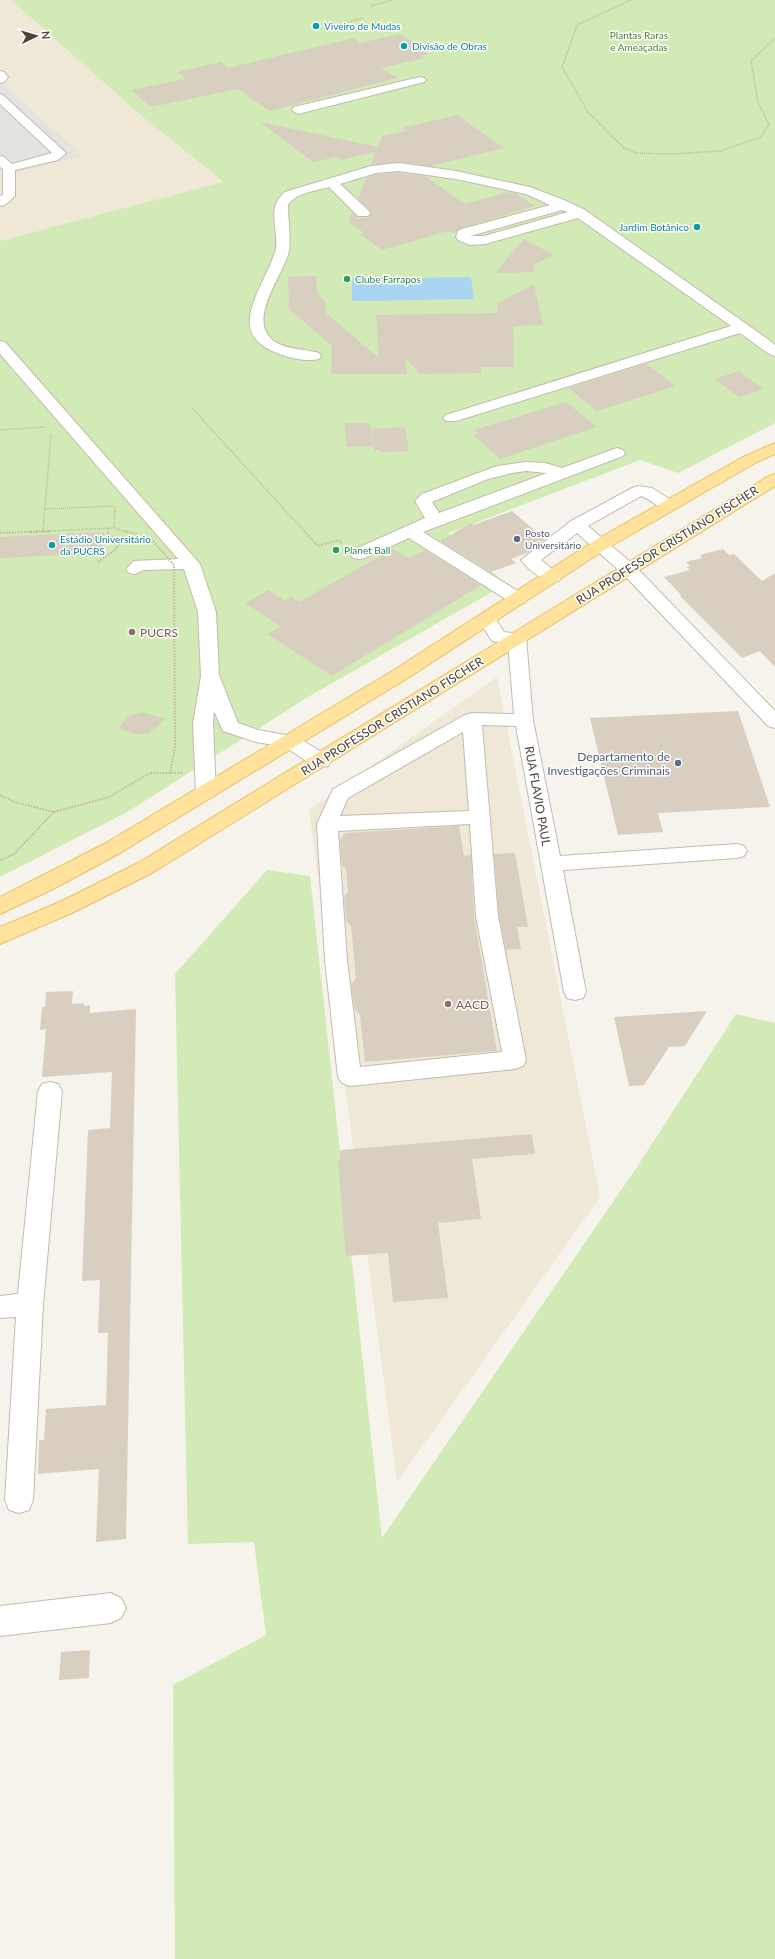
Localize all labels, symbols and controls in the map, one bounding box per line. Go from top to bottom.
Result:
north arrow [16,16,56,56]
place label: Viveiro de Mudas [324,20,401,32]
marker: Viveiro de Mudas [311,21,321,31]
park label: Plantas Raras e Ameaçadas [610,29,668,53]
text: N [40,30,53,40]
place label: Divisão de Obras [412,40,487,52]
marker: Divisão de Obras [399,41,409,51]
place label: Jardim Botânico [619,221,689,233]
marker: Jardim Botânico [692,222,702,232]
place label: Clube Farrapos [355,273,421,285]
marker: Clube Farrapos [342,274,352,284]
street label: RUA PROFESSOR CRISTIANO FISCHER [573,482,761,608]
place label: Posto Universitário [525,527,581,551]
place label: Estádio Universitário da PUCRS [60,533,151,557]
marker: Posto Universitário [512,534,522,544]
marker: Estádio Universitário da PUCRS [47,540,57,550]
place label: Planet Ball [344,544,390,556]
marker: Planet Ball [331,545,341,555]
place label: PUCRS [140,625,178,640]
marker: PUCRS [127,627,137,637]
street label: RUA PROFESSOR CRISTIANO FISCHER [298,653,486,779]
street label: RUA FLAVIO PAUL [522,745,554,847]
place label: Departamento de Investigações Criminais [547,749,670,778]
marker: Departamento de Investigações Criminais [673,758,683,768]
place label: AACD [456,997,489,1012]
marker: AACD [443,999,453,1009]

